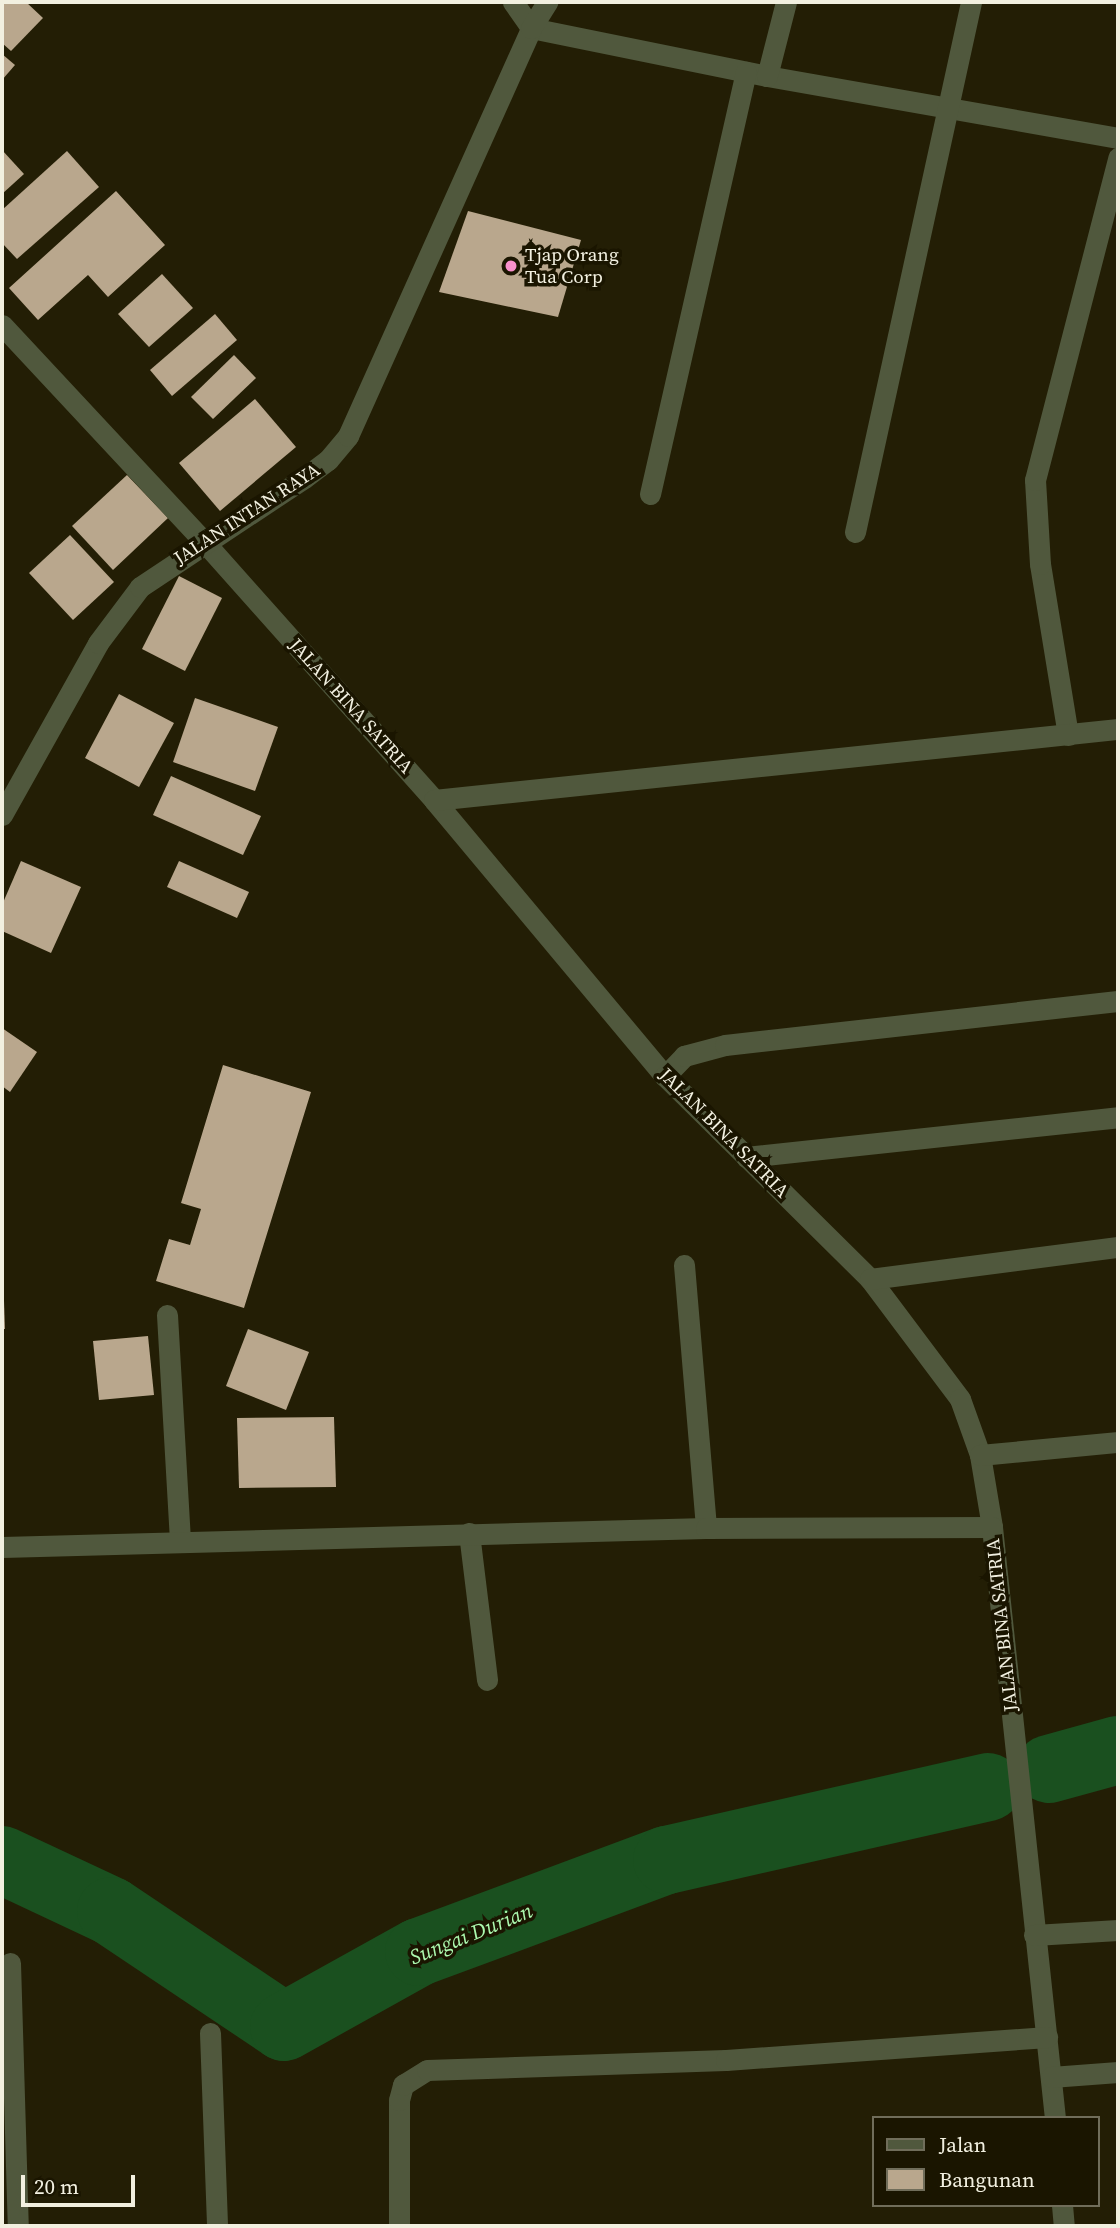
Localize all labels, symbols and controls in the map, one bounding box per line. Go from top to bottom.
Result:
place label: Tjap Orang Tua Corp [525,244,619,288]
marker: Tjap Orang Tua Corp [503,258,519,274]
street label: JALAN INTAN RAYA [170,458,324,570]
street label: JALAN BINA SATRIA [284,634,418,778]
street label: JALAN BINA SATRIA [654,1063,794,1203]
street label: JALAN BINA SATRIA [982,1537,1022,1713]
water label: Sungai Durian [406,1898,536,1970]
legend [872,2116,1099,2207]
text: Jalan [939,2130,986,2159]
scale bar [24,2162,138,2206]
text: Bangunan [939,2165,1035,2194]
text: 20 m [34,2172,79,2201]

